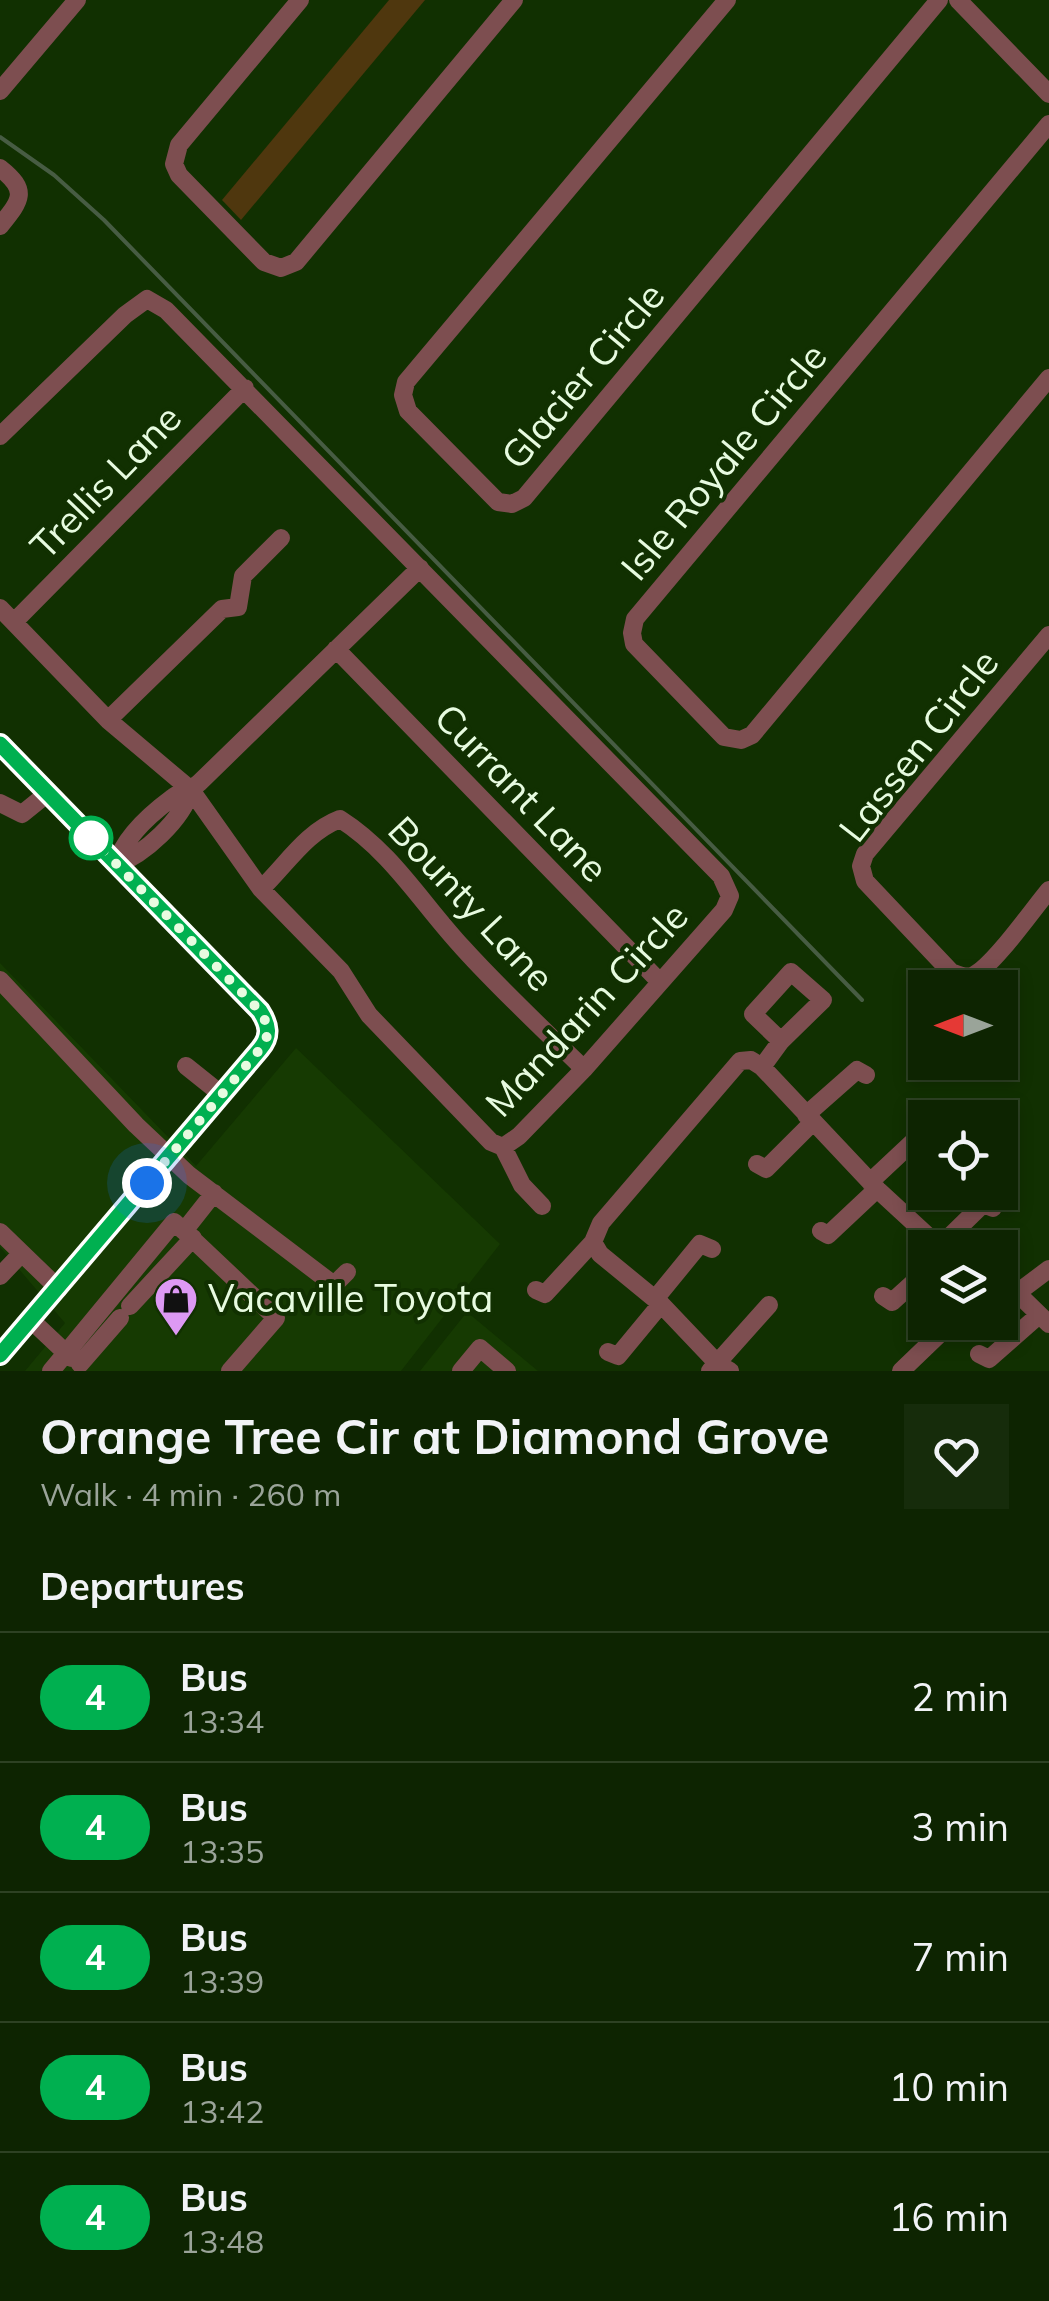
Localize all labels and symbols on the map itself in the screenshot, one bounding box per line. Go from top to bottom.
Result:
street label: Glacier Circle [490,272,674,478]
street label: Isle Royale Circle [610,333,836,590]
street label: Trellis Lane [20,394,191,569]
street label: Lassen Circle [828,640,1008,851]
street label: Currant Lane [425,693,619,892]
street label: Bounty Lane [379,806,565,1001]
unlabelled marker [70,817,112,859]
street label: Mandarin Circle [475,892,698,1126]
north arrow [908,970,1018,1080]
your location [122,1158,172,1208]
place label: Vacaville Toyota [208,1274,493,1322]
shop icon: Vacaville Toyota [153,1276,199,1337]

